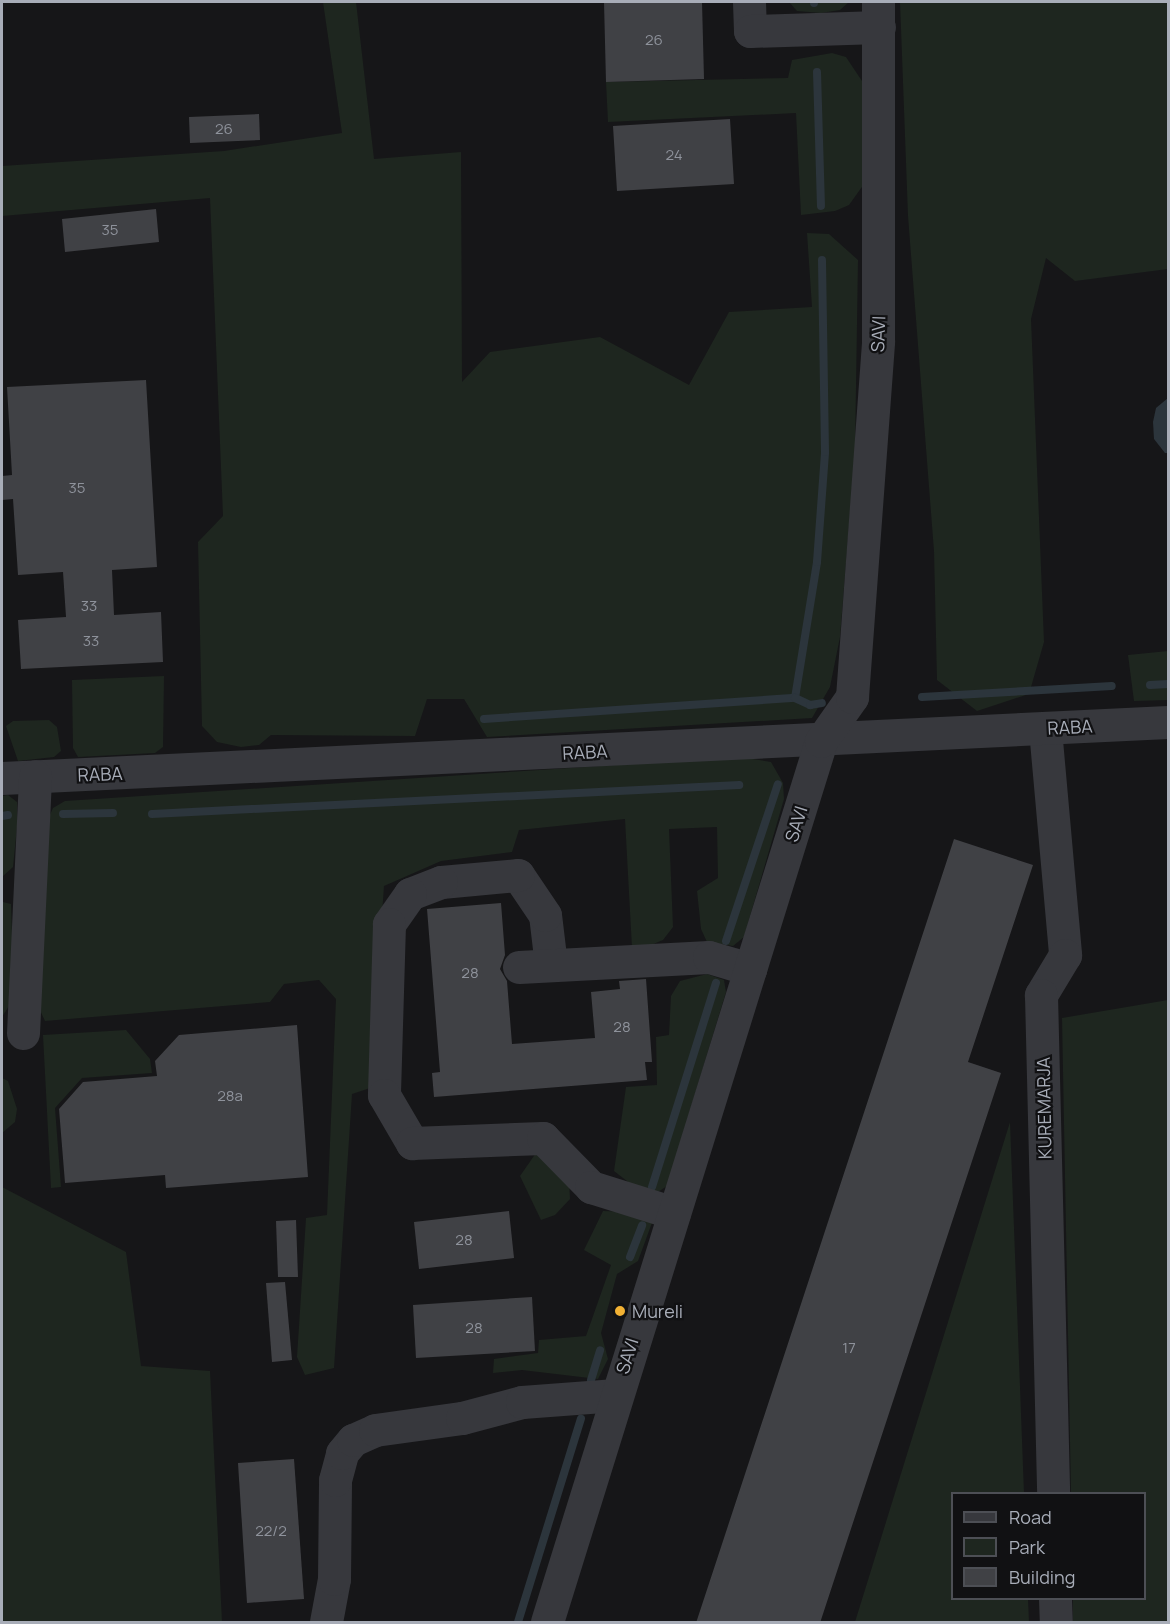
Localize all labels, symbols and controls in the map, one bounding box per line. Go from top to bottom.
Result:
house number: 26 [645,31,663,49]
house number: 26 [215,120,233,138]
house number: 24 [665,146,683,164]
house number: 35 [102,221,118,239]
street label: SAVI [867,315,889,353]
house number: 35 [69,479,85,497]
house number: 33 [81,597,97,615]
house number: 33 [83,632,99,650]
street label: RABA [1047,715,1093,739]
street label: RABA [562,740,608,764]
street label: RABA [77,762,123,786]
street label: SAVI [780,803,812,845]
house number: 28 [461,964,479,982]
house number: 28 [613,1018,631,1036]
street label: KUREMARJA [1032,1057,1056,1159]
house number: 28a [217,1087,243,1105]
house number: 28 [455,1231,473,1249]
place label: Mureli [632,1300,683,1322]
marker: Mureli [613,1304,627,1318]
house number: 28 [465,1319,483,1337]
street label: SAVI [611,1335,643,1377]
house number: 17 [842,1339,856,1357]
legend [951,1492,1146,1600]
text: Road [1009,1505,1052,1529]
house number: 22/2 [255,1522,287,1540]
text: Park [1009,1535,1045,1559]
text: Building [1009,1565,1075,1589]

